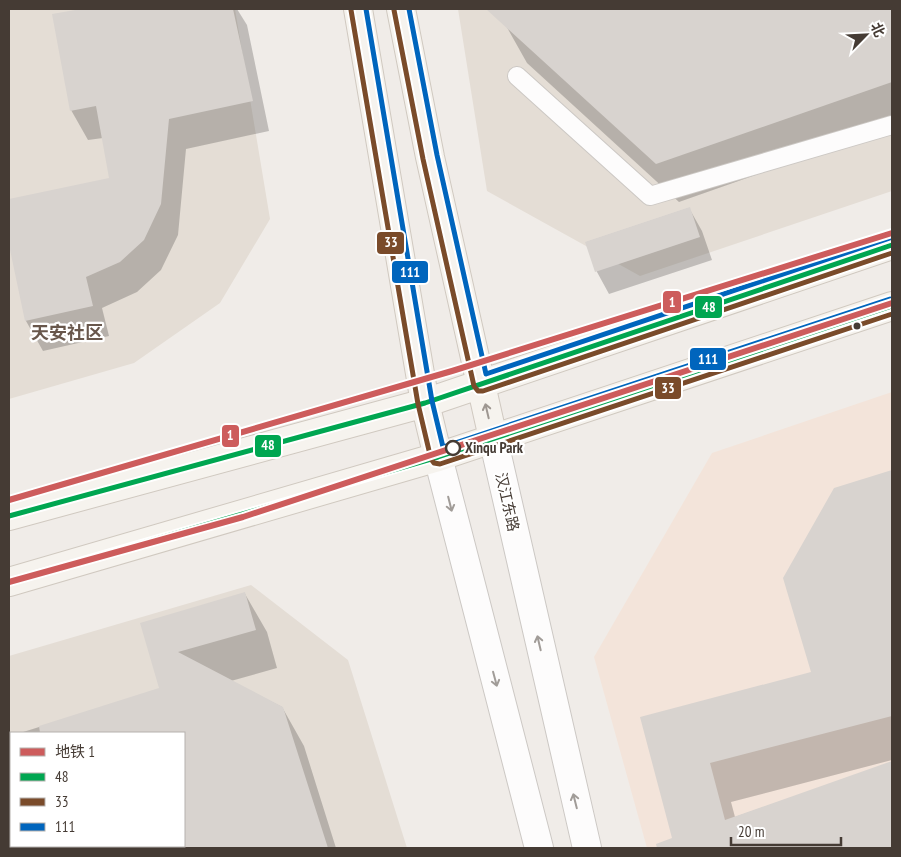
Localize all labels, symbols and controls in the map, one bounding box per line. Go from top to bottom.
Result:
north arrow [841,10,891,60]
text: 北 [867,20,889,40]
line badge: 33 [376,231,405,255]
text: 33 [384,233,398,251]
line badge: 111 [391,260,429,284]
text: 111 [400,263,420,281]
line badge: 1 [662,290,682,314]
text: 1 [669,293,675,311]
line badge: 48 [694,295,723,319]
text: 48 [702,298,716,316]
district label: 天安社区 [31,321,103,344]
unlabelled marker [852,321,862,331]
line badge: 111 [689,347,727,371]
text: 111 [698,350,718,368]
line badge: 33 [654,376,682,400]
text: 33 [661,379,675,397]
one-way arrow [482,403,491,419]
line badge: 1 [221,424,240,448]
text: 1 [227,426,233,444]
line badge: 48 [254,434,282,458]
text: 48 [261,436,275,454]
place label: Xinqu Park [465,438,524,457]
marker: Xinqu Park [445,440,461,456]
street label: 汉江东路 [491,471,523,533]
one-way arrow [445,496,455,512]
one-way arrow [534,635,543,651]
one-way arrow [491,670,500,686]
legend [10,732,185,847]
text: 地铁 1 [55,742,95,761]
text: 48 [55,767,69,786]
text: 33 [55,792,69,811]
one-way arrow [569,794,579,810]
scale bar [731,814,841,846]
text: 111 [55,817,75,836]
text: 20 m [738,822,764,841]

